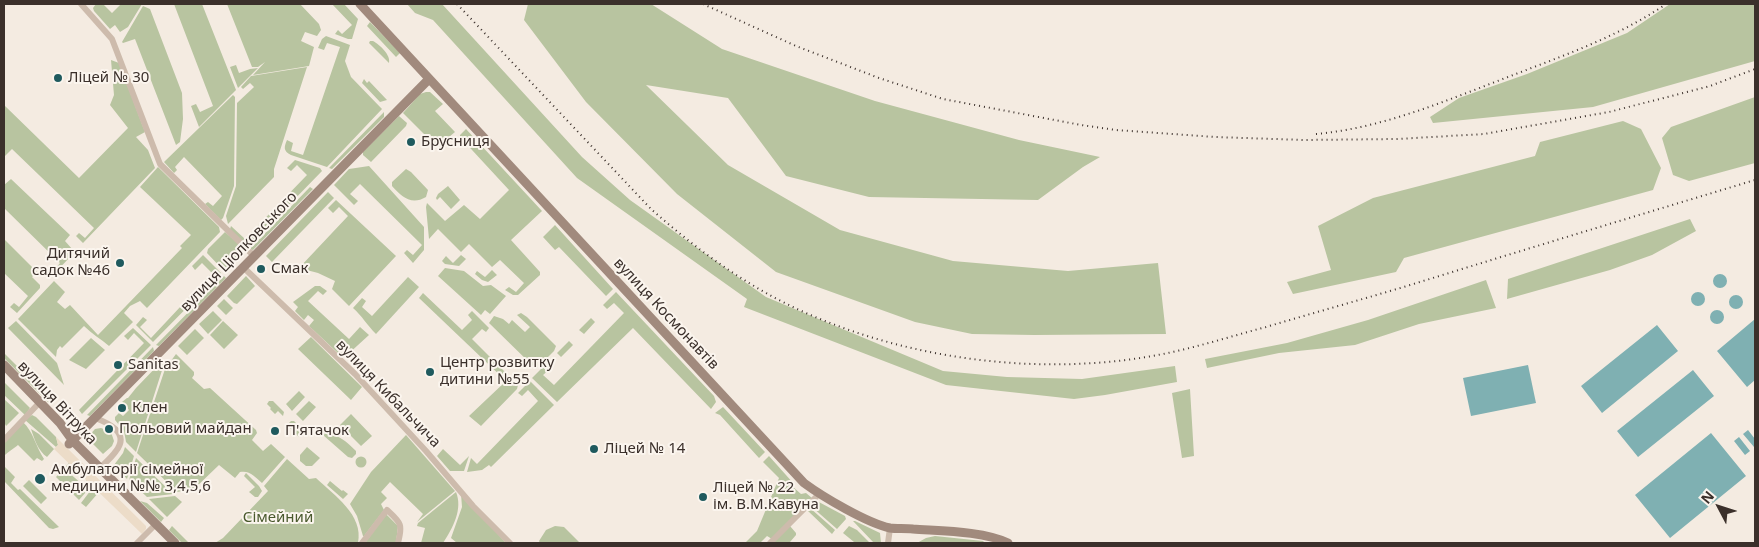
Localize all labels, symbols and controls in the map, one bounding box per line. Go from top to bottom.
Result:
place label: Ліцей № 30 [68,69,149,87]
marker: Ліцей № 30 [52,72,64,84]
place label: Брусниця [421,133,490,151]
marker: Брусниця [405,136,417,148]
street label: вулиця Ціолковського [177,188,301,316]
place label: Дитячий садок №46 [32,245,110,280]
street label: вулиця Космонавтів [610,254,722,374]
marker: Дитячий садок №46 [114,257,126,269]
place label: Смак [271,260,308,278]
marker: Смак [255,263,267,275]
street label: вулиця Кибальчича [332,336,444,452]
place label: Центр розвитку дитини №55 [440,354,554,389]
place label: Sanitas [128,356,179,374]
street label: вулиця Вітрука [14,357,100,449]
marker: Sanitas [112,359,124,371]
marker: Центр розвитку дитини №55 [424,366,436,378]
place label: Клен [132,399,168,417]
marker: Клен [116,402,128,414]
place label: Польовий майдан [119,420,252,438]
place label: П'ятачок [285,422,349,440]
marker: Польовий майдан [103,423,115,435]
marker: П'ятачок [269,425,281,437]
place label: Ліцей № 14 [604,440,685,458]
marker: Ліцей № 14 [588,443,600,455]
place label: Амбулаторії сімейної медицини №№ 3,4,5,6 [51,461,211,496]
marker: Амбулаторії сімейної медицини №№ 3,4,5,6 [33,472,47,486]
place label: Ліцей № 22 ім. В.М.Кавуна [713,479,819,514]
north arrow [1694,482,1744,532]
text: N [1696,487,1718,508]
marker: Ліцей № 22 ім. В.М.Кавуна [697,491,709,503]
park label: Сімейний [243,509,313,527]

